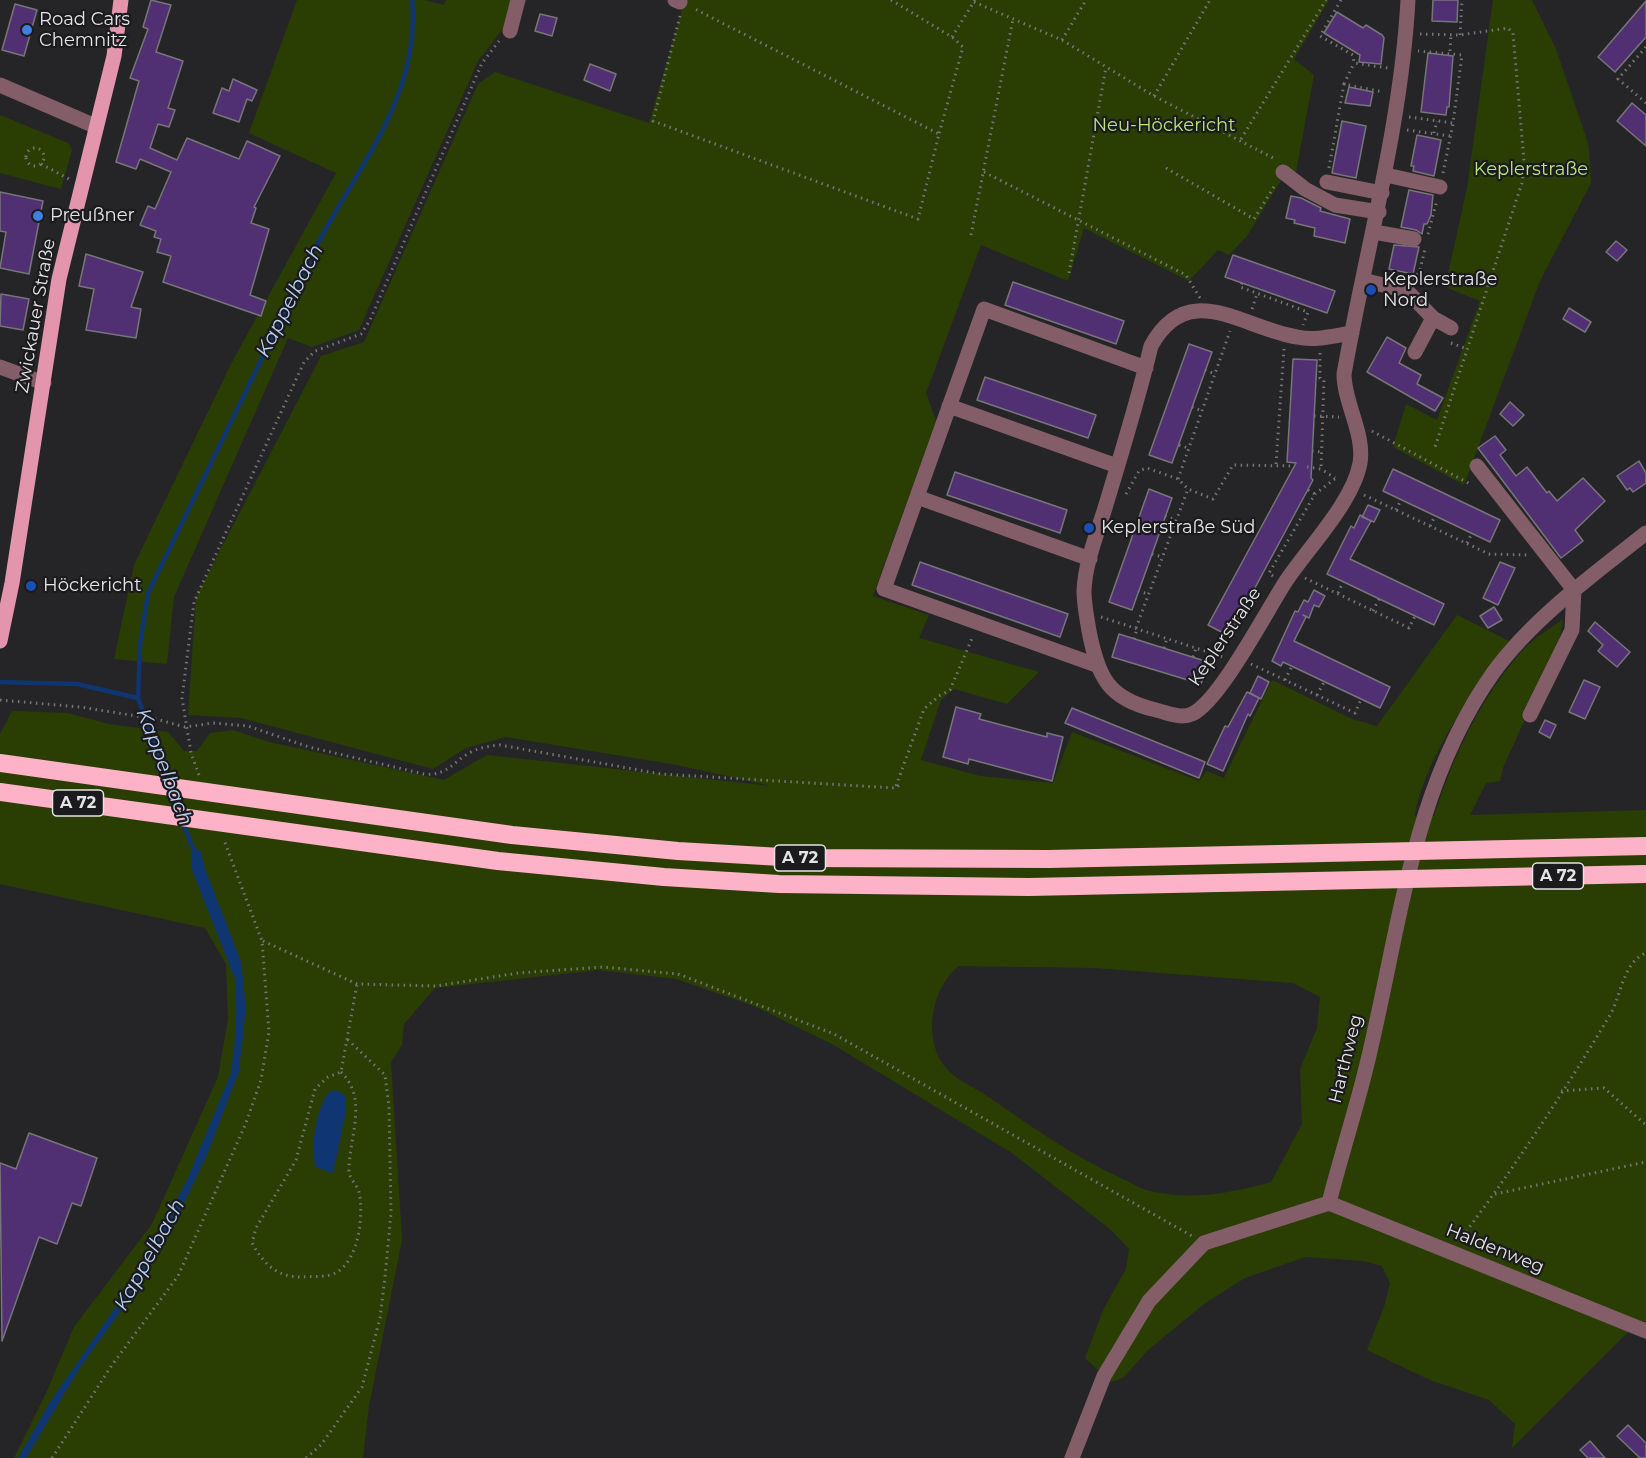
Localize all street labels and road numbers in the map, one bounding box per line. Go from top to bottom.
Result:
street label: Zwickauer Straße [12,237,60,395]
street label: Keplerstraße [1184,584,1266,690]
road number: A 72 [52,790,104,816]
road number: A 72 [774,845,826,871]
road number: A 72 [1532,863,1584,889]
street label: Harthweg [1325,1012,1367,1106]
street label: Haldenweg [1443,1220,1547,1278]

